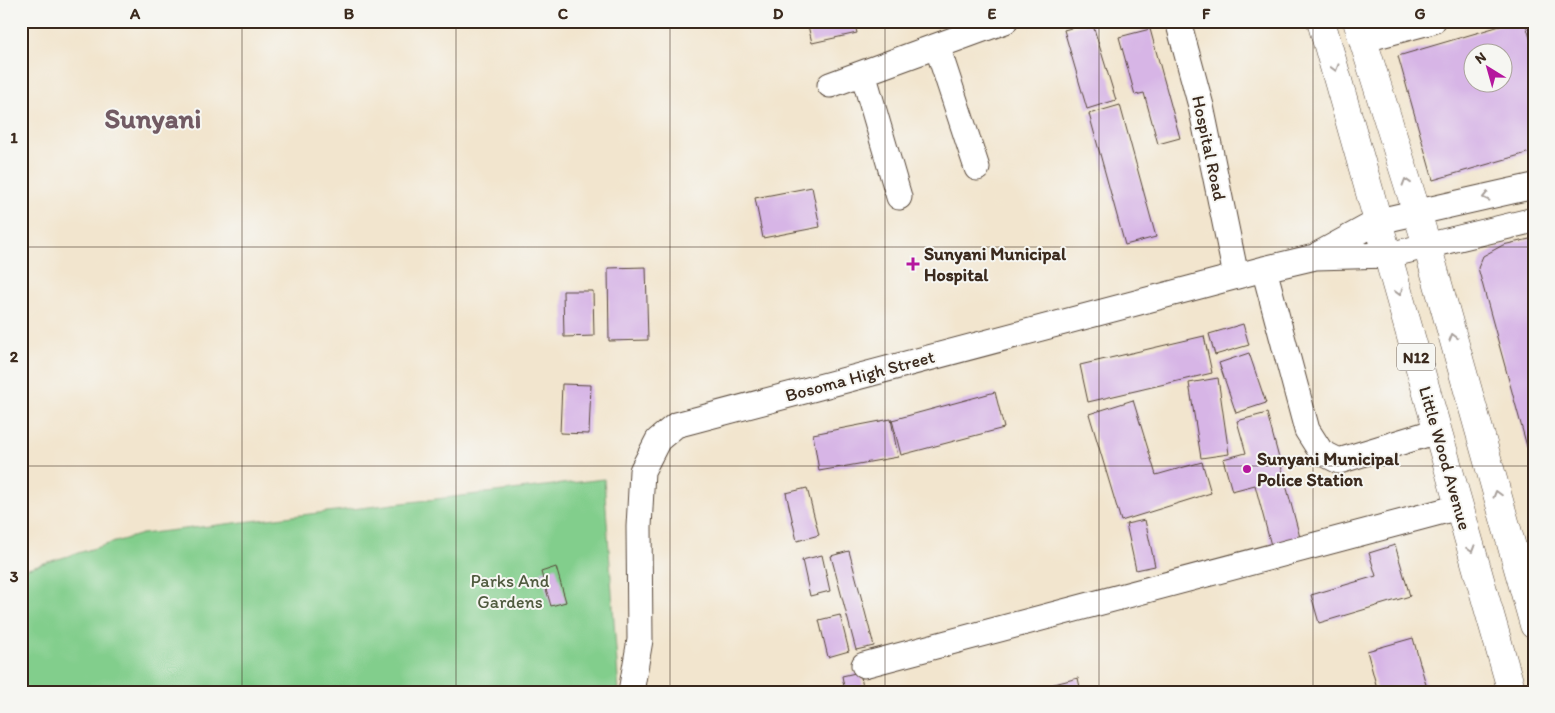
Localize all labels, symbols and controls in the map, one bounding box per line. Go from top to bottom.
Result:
text: A [129,4,141,23]
text: B [344,4,355,23]
text: C [558,4,569,23]
text: D [773,4,784,23]
text: E [988,4,997,23]
text: F [1202,4,1211,23]
text: G [1414,4,1426,23]
north arrow [1462,42,1512,92]
text: N [1472,48,1489,68]
one-way arrow [1329,64,1339,72]
street label: Hospital Road [1187,93,1231,203]
district label: Sunyani [105,101,201,135]
text: 1 [10,128,18,147]
one-way arrow [1402,178,1412,186]
one-way arrow [1482,191,1491,202]
place label: Sunyani Municipal Hospital [924,243,1067,286]
marker: Sunyani Municipal Hospital [906,257,920,271]
one-way arrow [1393,287,1403,295]
one-way arrow [1448,333,1459,342]
road number: N12 [1397,344,1435,371]
street label: Bosoma High Street [783,345,937,407]
text: 2 [10,347,19,366]
street label: Little Wood Avenue [1414,383,1476,533]
place label: Sunyani Municipal Police Station [1257,448,1400,491]
marker: Sunyani Municipal Police Station [1241,463,1253,475]
one-way arrow [1493,490,1503,498]
one-way arrow [1465,545,1476,554]
text: 3 [10,567,19,586]
park label: Parks And Gardens [471,570,550,613]

